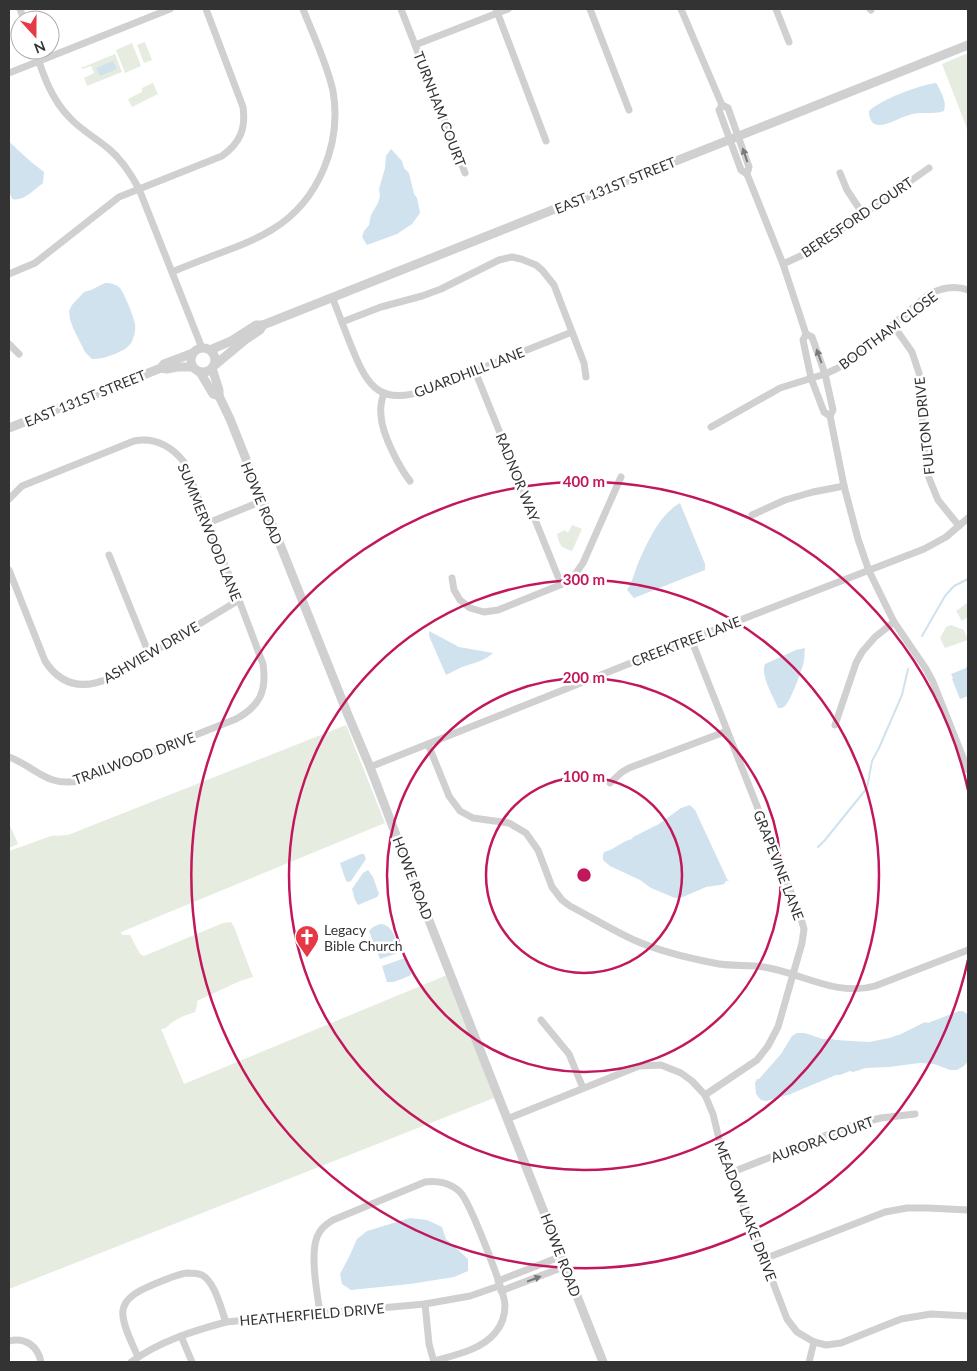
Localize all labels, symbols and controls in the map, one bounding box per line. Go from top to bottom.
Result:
north arrow [10,10,60,60]
text: N [32,38,48,57]
street label: TURNHAM COURT [410,49,470,170]
one-way arrow [741,147,749,162]
street label: EAST 131ST STREET [552,153,679,217]
street label: BERESFORD COURT [798,173,917,261]
street label: BOOTHAM CLOSE [835,287,941,373]
street label: GUARDHILL LANE [411,343,527,401]
one-way arrow [815,349,822,364]
street label: EAST 131ST STREET [22,366,149,430]
street label: FULTON DRIVE [910,376,938,476]
street label: RADNOR WAY [492,430,544,524]
street label: HOWE ROAD [238,459,286,547]
street label: SUMMERWOOD LANE [175,461,245,603]
text: 400 m [563,472,605,490]
text: 300 m [563,570,605,588]
street label: CREEKTREE LANE [629,612,743,670]
street label: ASHVIEW DRIVE [100,618,202,686]
text: 200 m [563,668,605,686]
street label: TRAILWOOD DRIVE [71,728,197,788]
text: 100 m [563,767,605,785]
street label: GRAPEVINE LANE [750,808,808,922]
street label: HOWE ROAD [389,834,437,922]
centre of rings [575,866,593,884]
place label: Legacy Bible Church [324,921,403,954]
church icon: Legacy Bible Church [294,924,320,958]
street label: AURORA COURT [768,1112,876,1165]
street label: MEADOW LAKE DRIVE [711,1139,781,1283]
street label: HOWE ROAD [537,1211,585,1299]
one-way arrow [527,1274,541,1282]
street label: HEATHERFIELD DRIVE [239,1299,385,1329]

